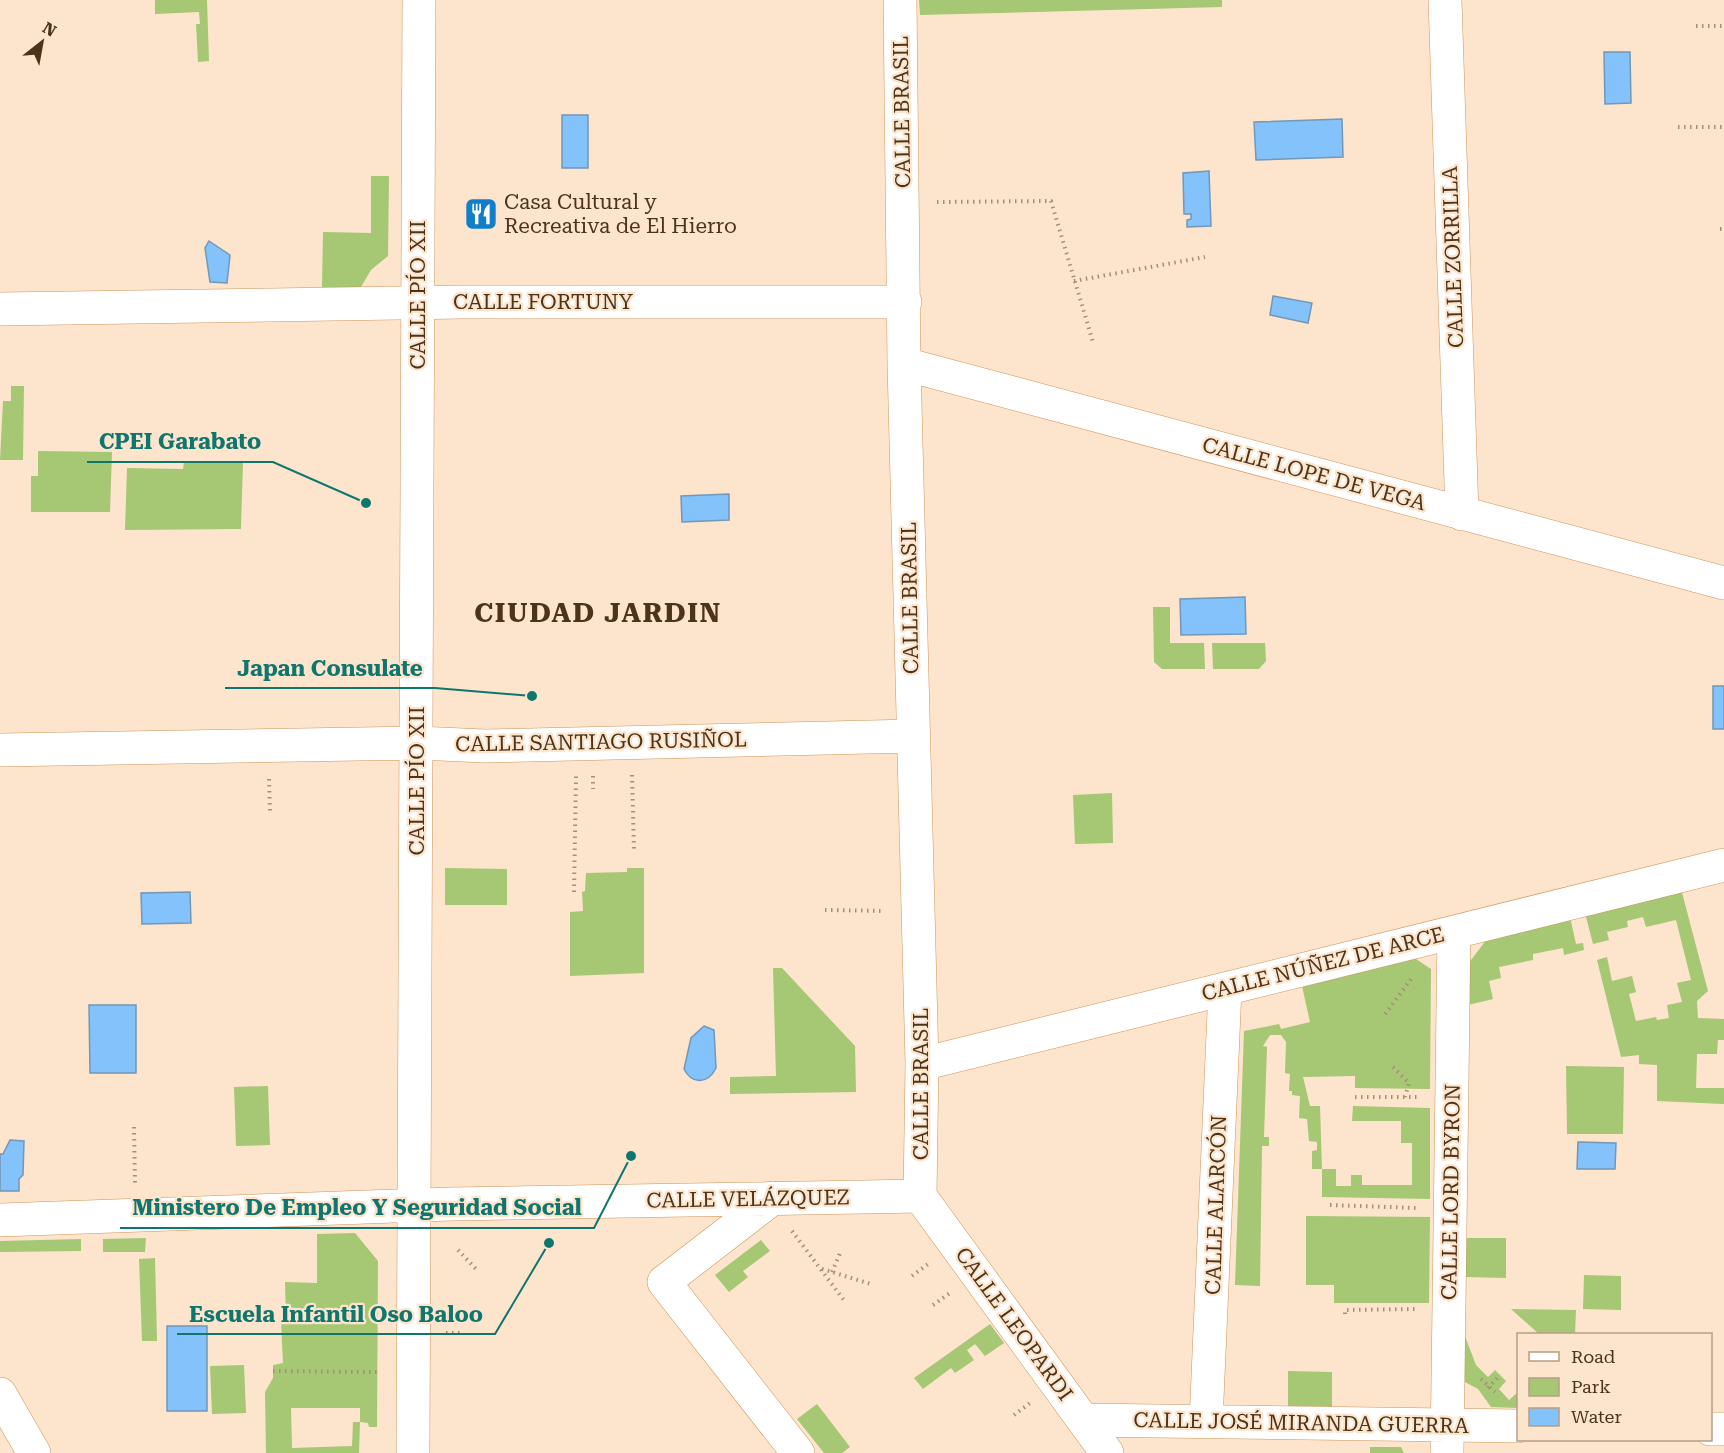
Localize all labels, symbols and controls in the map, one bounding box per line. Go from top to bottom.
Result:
north arrow [12,12,72,72]
text: N [39,18,60,41]
street label: CALLE BRASIL [889,36,915,188]
street label: CALLE ZORRILLA [1438,165,1468,348]
place label: Casa Cultural y Recreativa de El Hierro [504,190,737,238]
restaurant icon: Casa Cultural y Recreativa de El Hierro [463,196,499,232]
street label: CALLE PÍO XII [405,220,430,370]
street label: CALLE FORTUNY [453,290,634,314]
callout: CPEI Garabato [87,422,273,462]
text: CPEI Garabato [99,429,261,454]
street label: CALLE LOPE DE VEGA [1200,433,1429,515]
street label: CALLE BRASIL [897,522,923,674]
district label: CIUDAD JARDIN [474,597,722,629]
callout: Japan Consulate [225,648,435,688]
text: Japan Consulate [237,656,423,681]
street label: CALLE PÍO XII [404,706,429,856]
street label: CALLE SANTIAGO RUSIÑOL [455,726,747,757]
street label: CALLE NÚÑEZ DE ARCE [1199,921,1447,1006]
street label: CALLE BRASIL [909,1008,933,1160]
street label: CALLE LORD BYRON [1437,1083,1465,1300]
street label: CALLE ALARCÓN [1200,1114,1231,1295]
street label: CALLE VELÁZQUEZ [646,1184,850,1213]
callout: Ministero De Empleo Y Seguridad Social [120,1188,594,1228]
text: Ministero De Empleo Y Seguridad Social [132,1195,582,1220]
street label: CALLE LEOPARDI [950,1243,1078,1405]
callout: Escuela Infantil Oso Baloo [177,1294,495,1334]
text: Escuela Infantil Oso Baloo [189,1302,483,1327]
legend [1517,1333,1712,1441]
text: Road [1571,1346,1616,1367]
text: Park [1571,1376,1611,1397]
text: Water [1571,1406,1622,1427]
street label: CALLE JOSÉ MIRANDA GUERRA [1133,1407,1469,1438]

